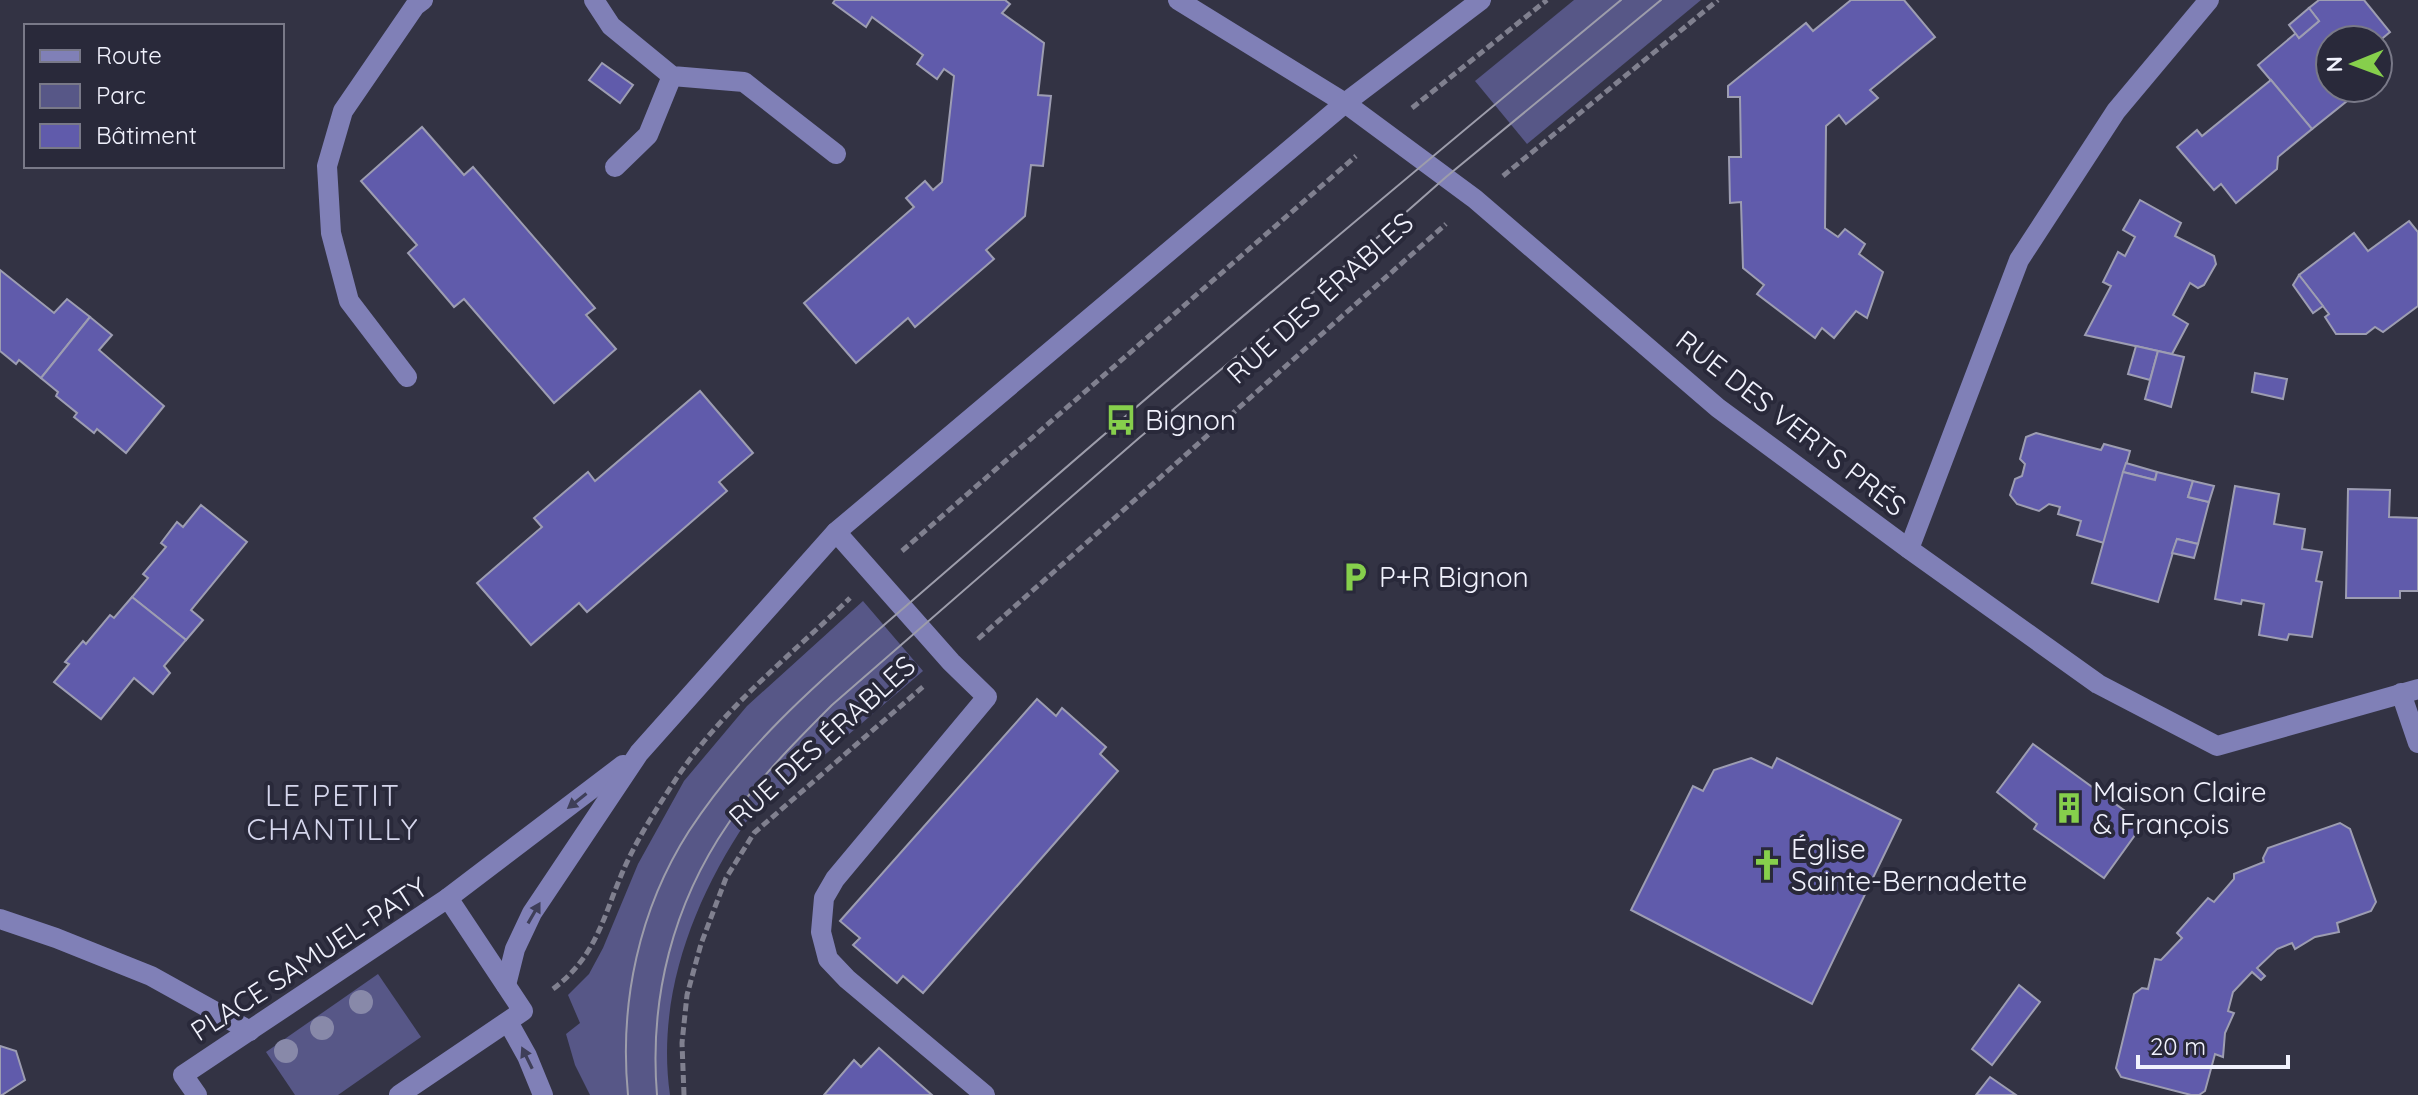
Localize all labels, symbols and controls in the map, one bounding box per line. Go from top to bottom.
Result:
legend [24,24,284,168]
north arrow [2314,24,2394,104]
text: Route [96,40,162,70]
text: N [2320,56,2348,73]
text: Parc [96,80,146,110]
text: Bâtiment [96,120,197,150]
street label: RUE DES ÉRABLES [1219,205,1420,391]
street label: RUE DES VERTS PRÉS [1670,322,1913,523]
place label: Bignon [1145,402,1236,437]
bus stop icon: Bignon [1104,403,1138,437]
place label: P+R Bignon [1379,559,1529,594]
parking icon: P+R Bignon [1338,560,1372,594]
street label: RUE DES ÉRABLES [721,648,922,834]
place label: Maison Claire & François [2093,774,2267,841]
district label: LE PETIT CHANTILLY [247,776,419,848]
building icon: Maison Claire & François [2052,791,2086,825]
one-way arrow [567,793,587,809]
place label: Église Sainte-Bernadette [1791,831,2027,898]
church icon: Église Sainte-Bernadette [1750,848,1784,882]
street label: PLACE SAMUEL-PATY [184,869,434,1048]
one-way arrow [527,902,541,924]
scale bar [2138,1019,2288,1069]
text: 20 m [2150,1031,2206,1061]
one-way arrow [520,1047,534,1070]

